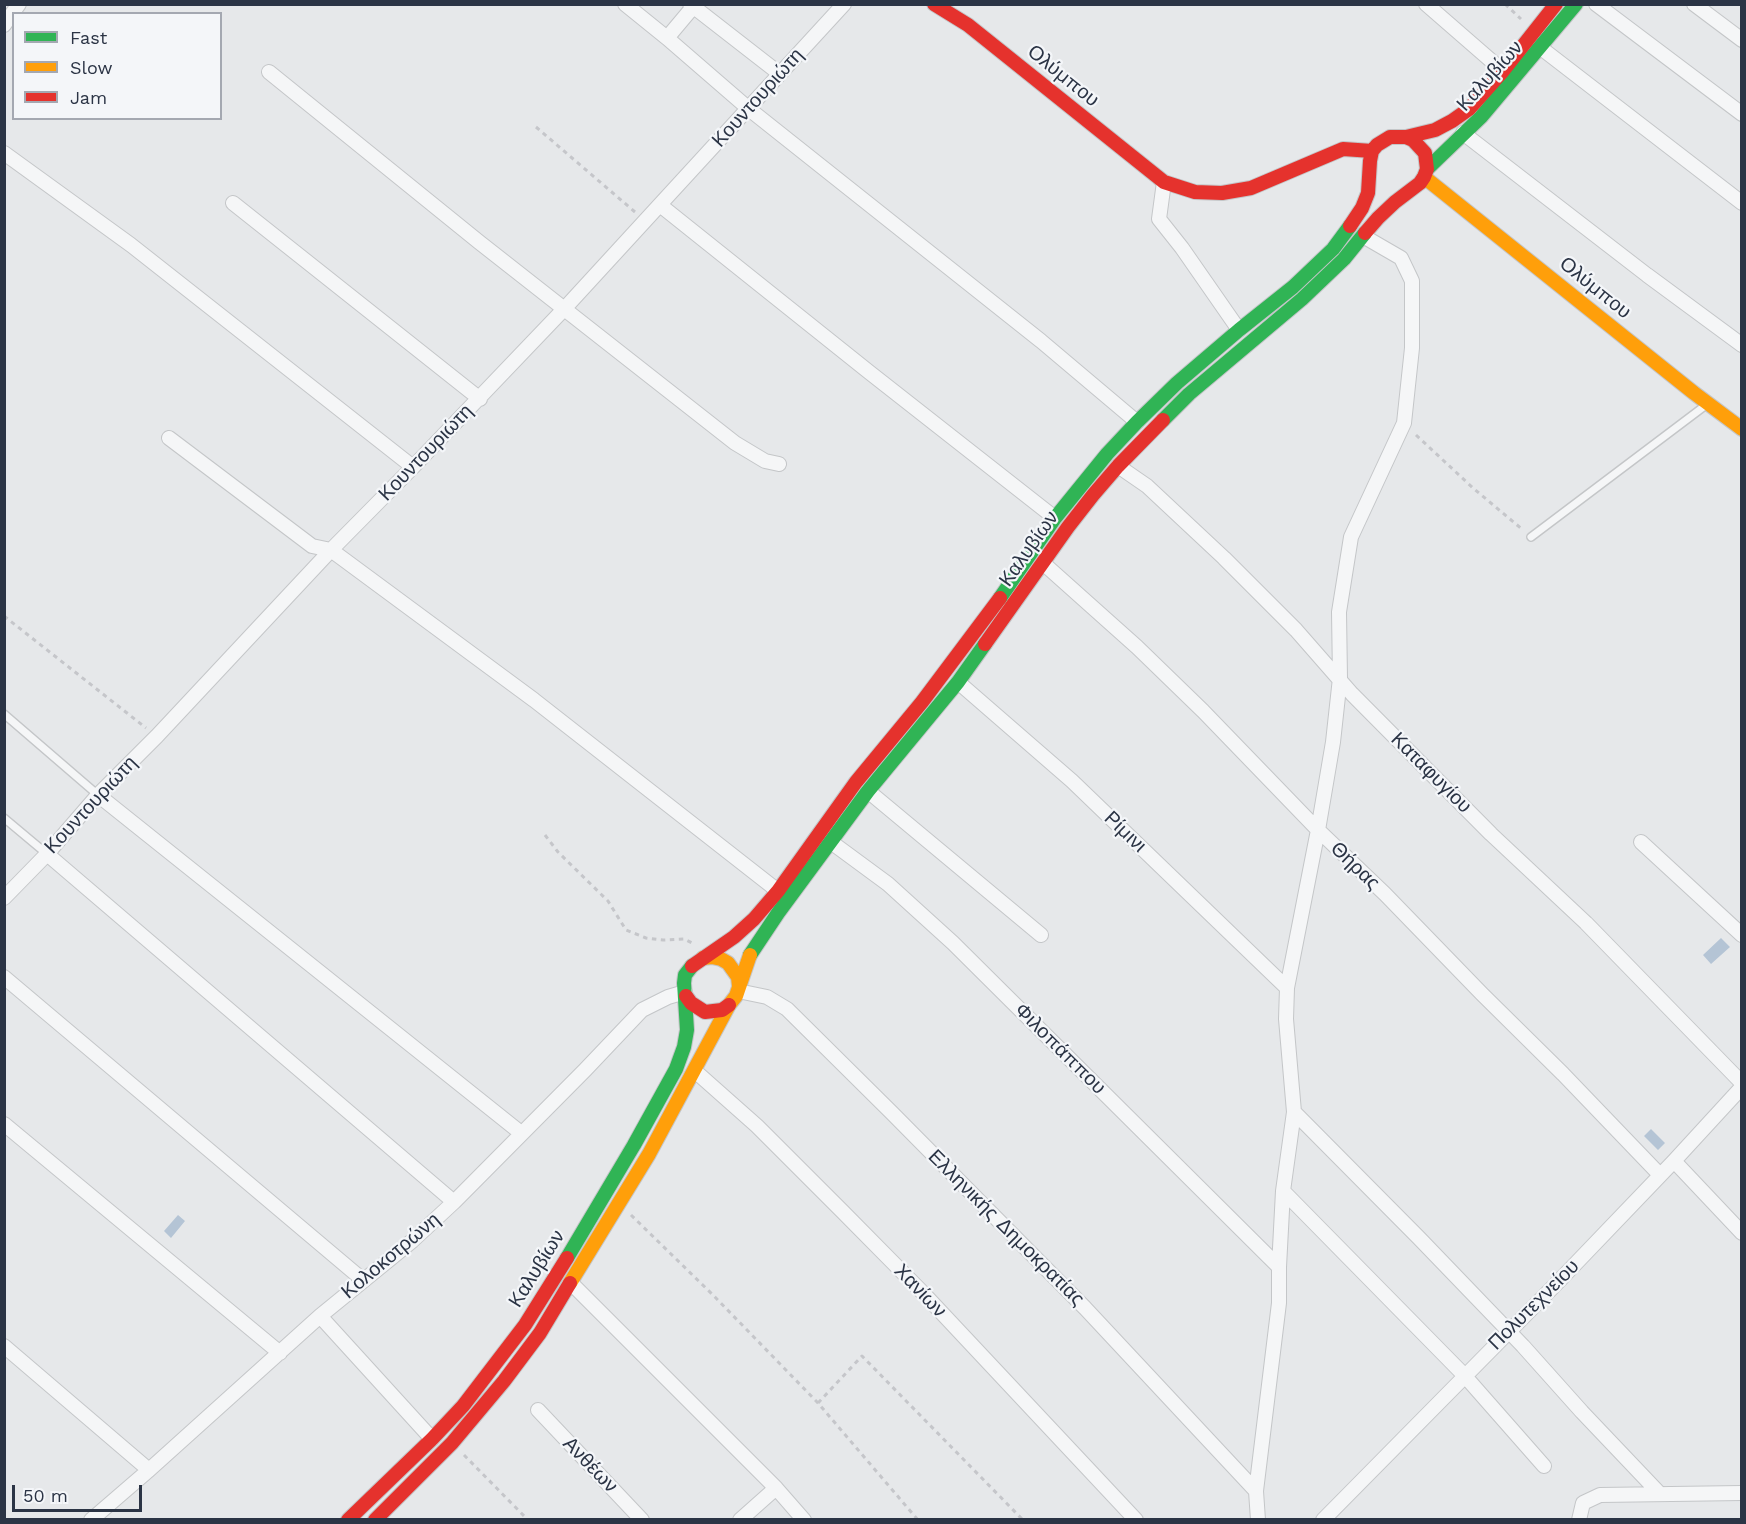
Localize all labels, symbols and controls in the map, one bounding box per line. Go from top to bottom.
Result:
legend [12,12,222,120]
text: Fast [70,27,107,48]
street label: Καλυβίων [1452,36,1528,116]
street label: Ολύμπου [1022,40,1104,112]
street label: Κουντουριώτη [707,44,809,152]
text: Slow [70,57,113,78]
text: Jam [70,87,107,108]
street label: Ολύμπου [1554,252,1636,324]
street label: Κουντουριώτη [374,400,478,506]
street label: Καλυβίων [994,507,1064,591]
street label: Καταφυγίου [1386,728,1476,818]
street label: Κουντουριώτη [40,751,142,859]
street label: Ρίμινι [1099,806,1151,858]
street label: Θήρας [1325,837,1385,895]
street label: Φιλοπάππου [1009,998,1111,1100]
street label: Ελληνικής Δημοκρατίας [923,1145,1089,1311]
street label: Κολοκοτρώνη [337,1208,445,1304]
street label: Καλυβίων [504,1226,570,1312]
street label: Πολυτεχνείου [1484,1255,1584,1355]
street label: Χανίων [889,1259,951,1323]
street label: Ανθέων [558,1432,622,1498]
scale bar [15,1473,146,1511]
text: 50 m [23,1485,68,1506]

